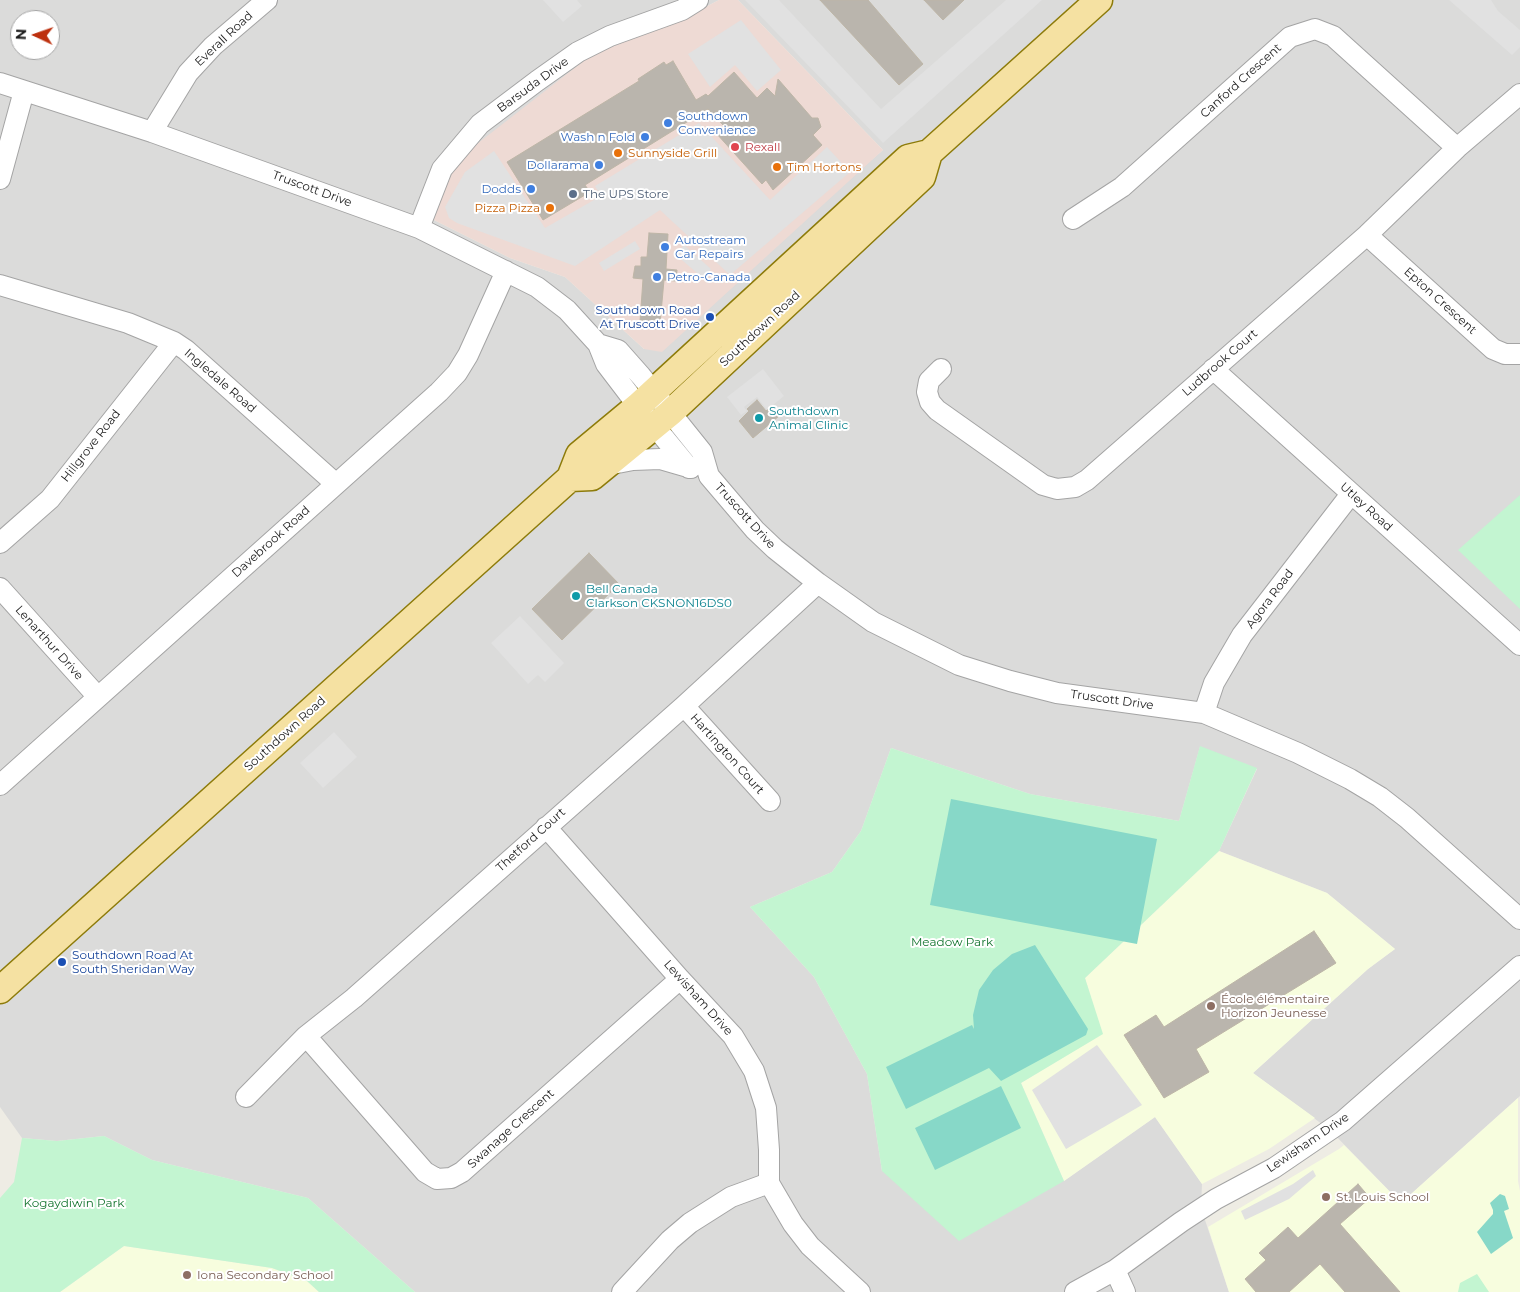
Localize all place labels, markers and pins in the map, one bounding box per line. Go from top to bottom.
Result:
place label: Southdown Convenience [678,109,756,137]
marker: Southdown Convenience [662,117,674,129]
place label: Wash n Fold [561,130,635,144]
marker: Wash n Fold [639,131,651,143]
place label: Rexall [745,140,781,154]
marker: Rexall [729,141,741,153]
place label: Sunnyside Grill [628,146,717,160]
marker: Sunnyside Grill [612,147,624,159]
place label: Dollarama [527,158,589,172]
marker: Dollarama [593,159,605,171]
place label: Tim Hortons [787,160,861,174]
marker: Tim Hortons [771,161,783,173]
place label: Dodds [481,182,521,196]
marker: Dodds [525,183,537,195]
place label: The UPS Store [583,187,668,201]
marker: The UPS Store [567,188,579,200]
place label: Pizza Pizza [474,201,540,215]
marker: Pizza Pizza [544,202,556,214]
place label: Autostream Car Repairs [675,233,746,261]
marker: Autostream Car Repairs [659,241,671,253]
place label: Petro-Canada [667,270,750,284]
marker: Petro-Canada [651,271,663,283]
place label: Southdown Road At Truscott Drive [595,303,700,331]
marker: Southdown Road At Truscott Drive [704,311,716,323]
place label: Southdown Animal Clinic [769,404,848,432]
marker: Southdown Animal Clinic [753,412,765,424]
place label: Bell Canada Clarkson CKSNON16DS0 [586,582,732,610]
marker: Bell Canada Clarkson CKSNON16DS0 [570,590,582,602]
place label: Southdown Road At South Sheridan Way [72,948,194,976]
marker: Southdown Road At South Sheridan Way [56,956,68,968]
place label: École élémentaire Horizon Jeunesse [1221,992,1329,1020]
marker: École élémentaire Horizon Jeunesse [1205,1000,1217,1012]
place label: St. Louis School [1336,1190,1429,1204]
marker: St. Louis School [1320,1191,1332,1203]
place label: Iona Secondary School [197,1268,333,1282]
marker: Iona Secondary School [181,1269,193,1281]

